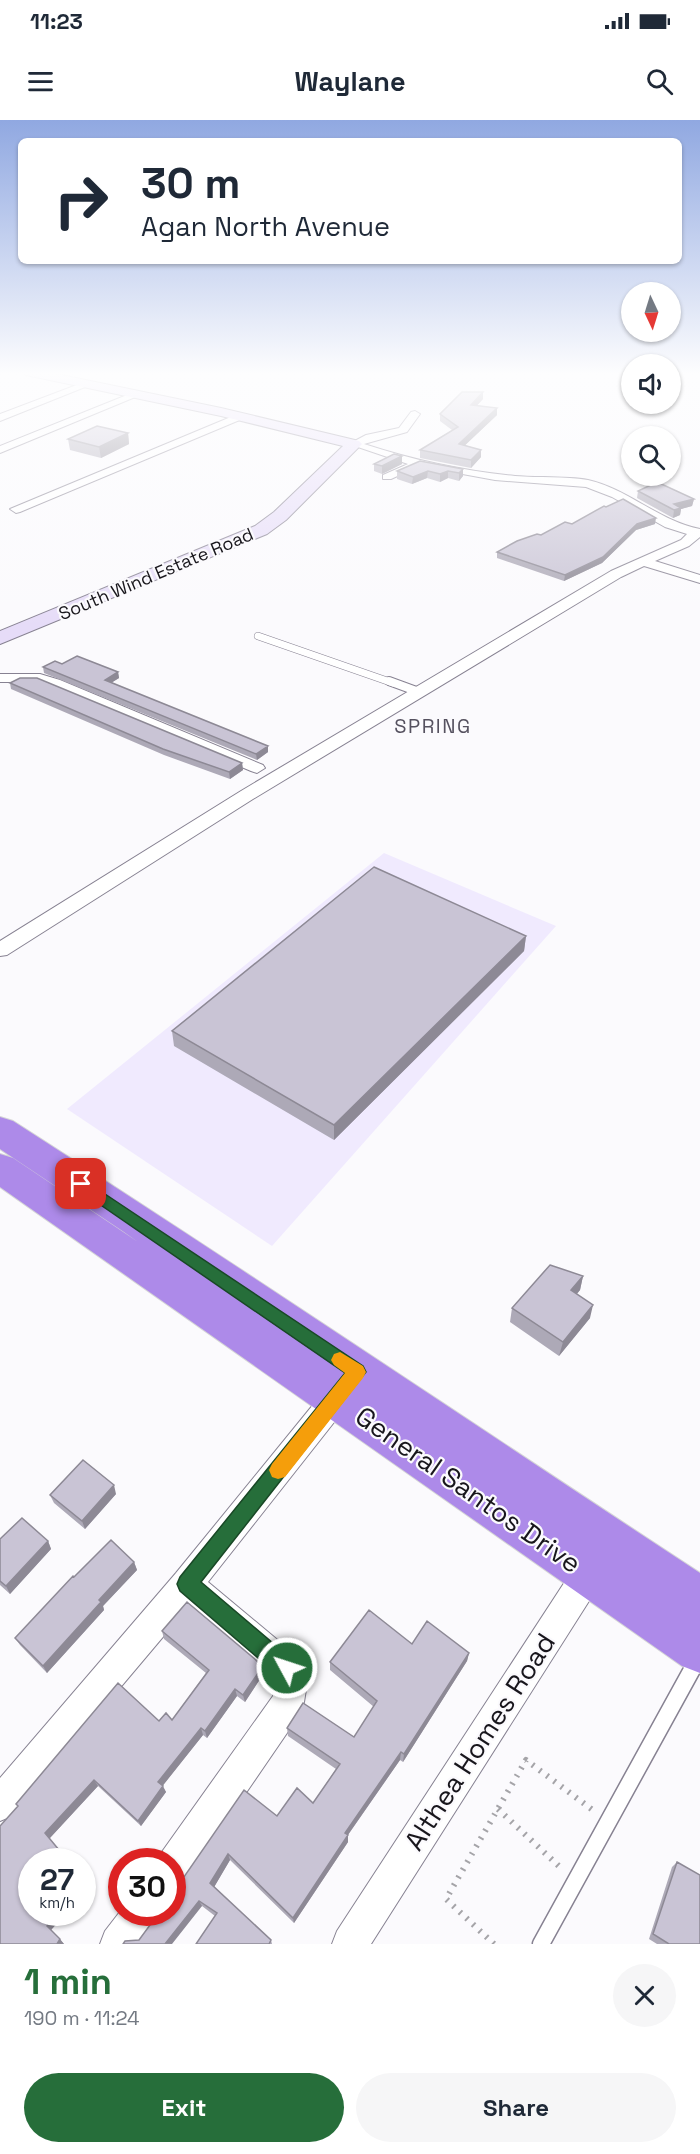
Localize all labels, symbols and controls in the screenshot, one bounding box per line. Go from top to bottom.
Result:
text: 11:23 [30,7,83,35]
text: Waylane [295,64,405,99]
icon: menu [24,65,57,98]
icon: search [643,65,676,98]
text: 30 m [141,157,240,210]
icon: right [42,162,120,240]
text: Agan North Avenue [141,209,390,244]
north arrow [621,282,681,342]
map controls [621,282,681,486]
button: sound [621,354,681,414]
button: search [621,426,681,486]
street label: South Wind Estate Road [55,522,257,625]
district label: SPRING [394,713,472,739]
pin [55,1158,106,1209]
icon: arrive [64,1167,97,1200]
street label: General Santos Drive [349,1398,588,1581]
street label: Althea Homes Road [396,1626,563,1857]
position arrow [255,1636,319,1700]
speed limit sign: 30 [108,1848,186,1926]
text: 27 [40,1860,74,1899]
text: km/h [39,1893,75,1912]
text: 1 min [24,1959,112,2005]
button: close [613,1964,676,2027]
text: 190 m · 11:24 [24,2005,140,2031]
button: Exit [24,2073,344,2142]
button: Share [356,2073,676,2142]

